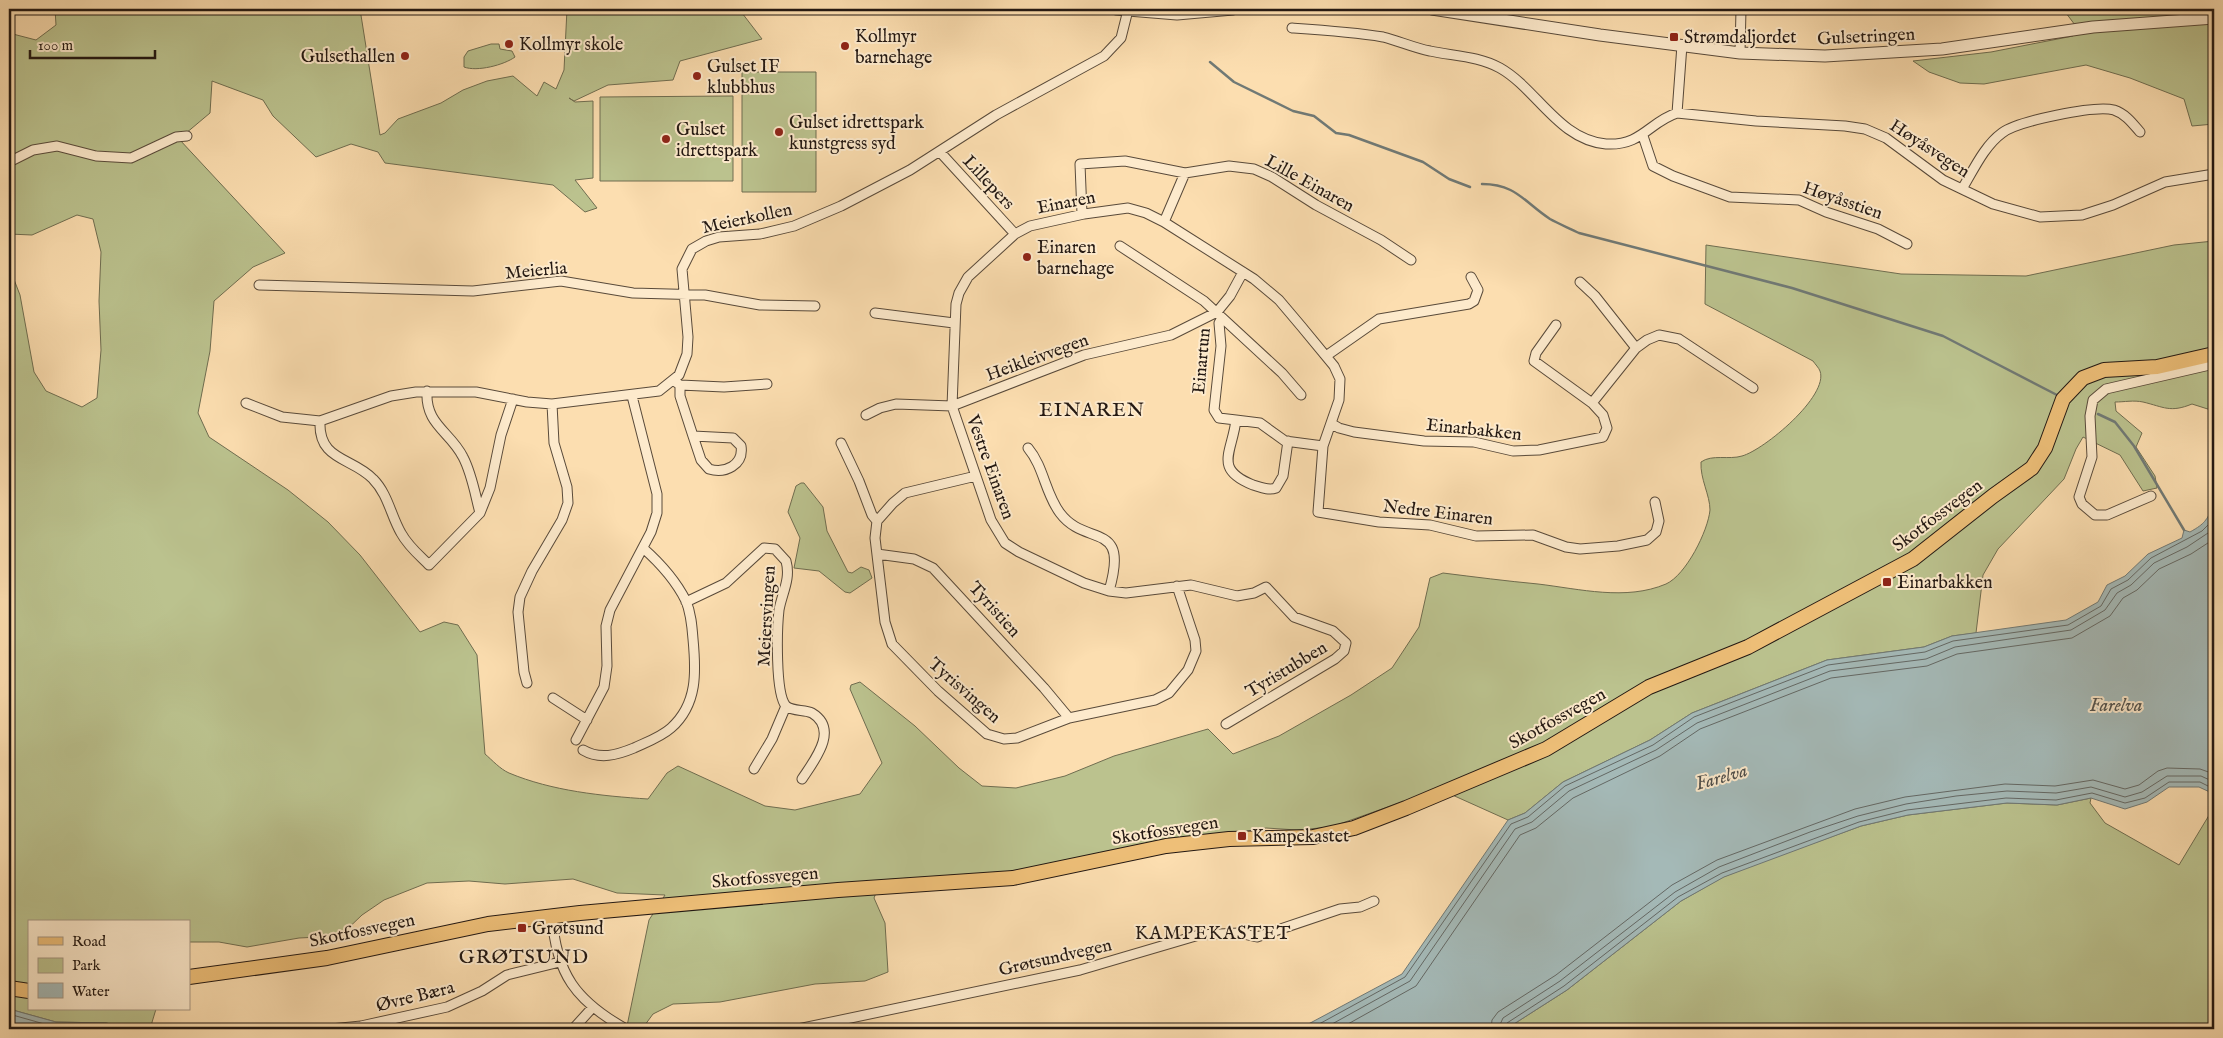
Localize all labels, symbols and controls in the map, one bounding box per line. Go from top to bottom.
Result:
street label: Gulsetringen [1817,23,1916,52]
place label: Kollmyr barnehage [855,26,932,70]
place label: Strømdaljordet [1684,27,1796,50]
scale bar [30,28,155,60]
marker: Strømdaljordet [1668,31,1680,43]
place label: Kollmyr skole [519,34,623,57]
text: 100 m [38,36,74,55]
marker: Kollmyr skole [503,38,515,50]
marker: Kollmyr barnehage [839,40,851,52]
place label: Gulsethallen [301,46,395,69]
marker: Gulsethallen [399,50,411,62]
place label: Gulset IF klubbhus [707,56,780,100]
marker: Gulset IF klubbhus [691,70,703,82]
place label: Gulset idrettspark kunstgress syd [789,112,924,156]
street label: Høyåsvegen [1885,115,1974,184]
place label: Gulset idrettspark [676,119,758,163]
marker: Gulset idrettspark kunstgress syd [773,126,785,138]
marker: Gulset idrettspark [660,133,672,145]
street label: Lille Einaren [1261,150,1358,218]
street label: Lillepers [957,151,1019,215]
street label: Høyåsstien [1800,177,1886,226]
street label: Einaren [1035,186,1098,220]
street label: Meierkollen [700,199,795,240]
place label: Einaren barnehage [1037,237,1114,281]
marker: Einaren barnehage [1021,251,1033,263]
street label: Meierlia [504,257,568,286]
street label: Einartun [1188,327,1217,395]
street label: Heikleivvegen [983,329,1092,388]
district label: EINAREN [1039,398,1145,423]
street label: Vestre Einaren [960,411,1019,523]
street label: Einarbakken [1425,414,1523,447]
street label: Skotfossvegen [1888,475,1988,558]
street label: Nedre Einaren [1381,495,1495,532]
street label: Meiersvingen [753,565,782,667]
place label: Einarbakken [1897,572,1993,595]
marker: Einarbakken [1881,576,1893,588]
street label: Tyristien [963,577,1025,643]
street label: Tyristubben [1242,637,1332,704]
street label: Tyrisvingen [923,653,1005,729]
street label: Skotfossvegen [1505,683,1611,755]
water label: Farelva [2089,694,2143,718]
water label: Farelva [1693,759,1750,797]
street label: Skotfossvegen [1111,812,1220,851]
place label: Kampekastet [1252,826,1349,849]
marker: Kampekastet [1236,830,1248,842]
street label: Skotfossvegen [711,862,820,895]
street label: Skotfossvegen [308,909,418,954]
place label: Grøtsund [532,918,604,941]
legend [28,920,190,1010]
marker: Grøtsund [516,922,528,934]
district label: KAMPEKASTET [1135,922,1291,946]
text: Road [72,932,107,951]
street label: Grøtsundvegen [997,934,1115,983]
district label: GRØTSUND [459,945,589,970]
text: Park [72,956,102,975]
street label: Øvre Bæra [374,977,457,1018]
text: Water [72,982,110,1001]

